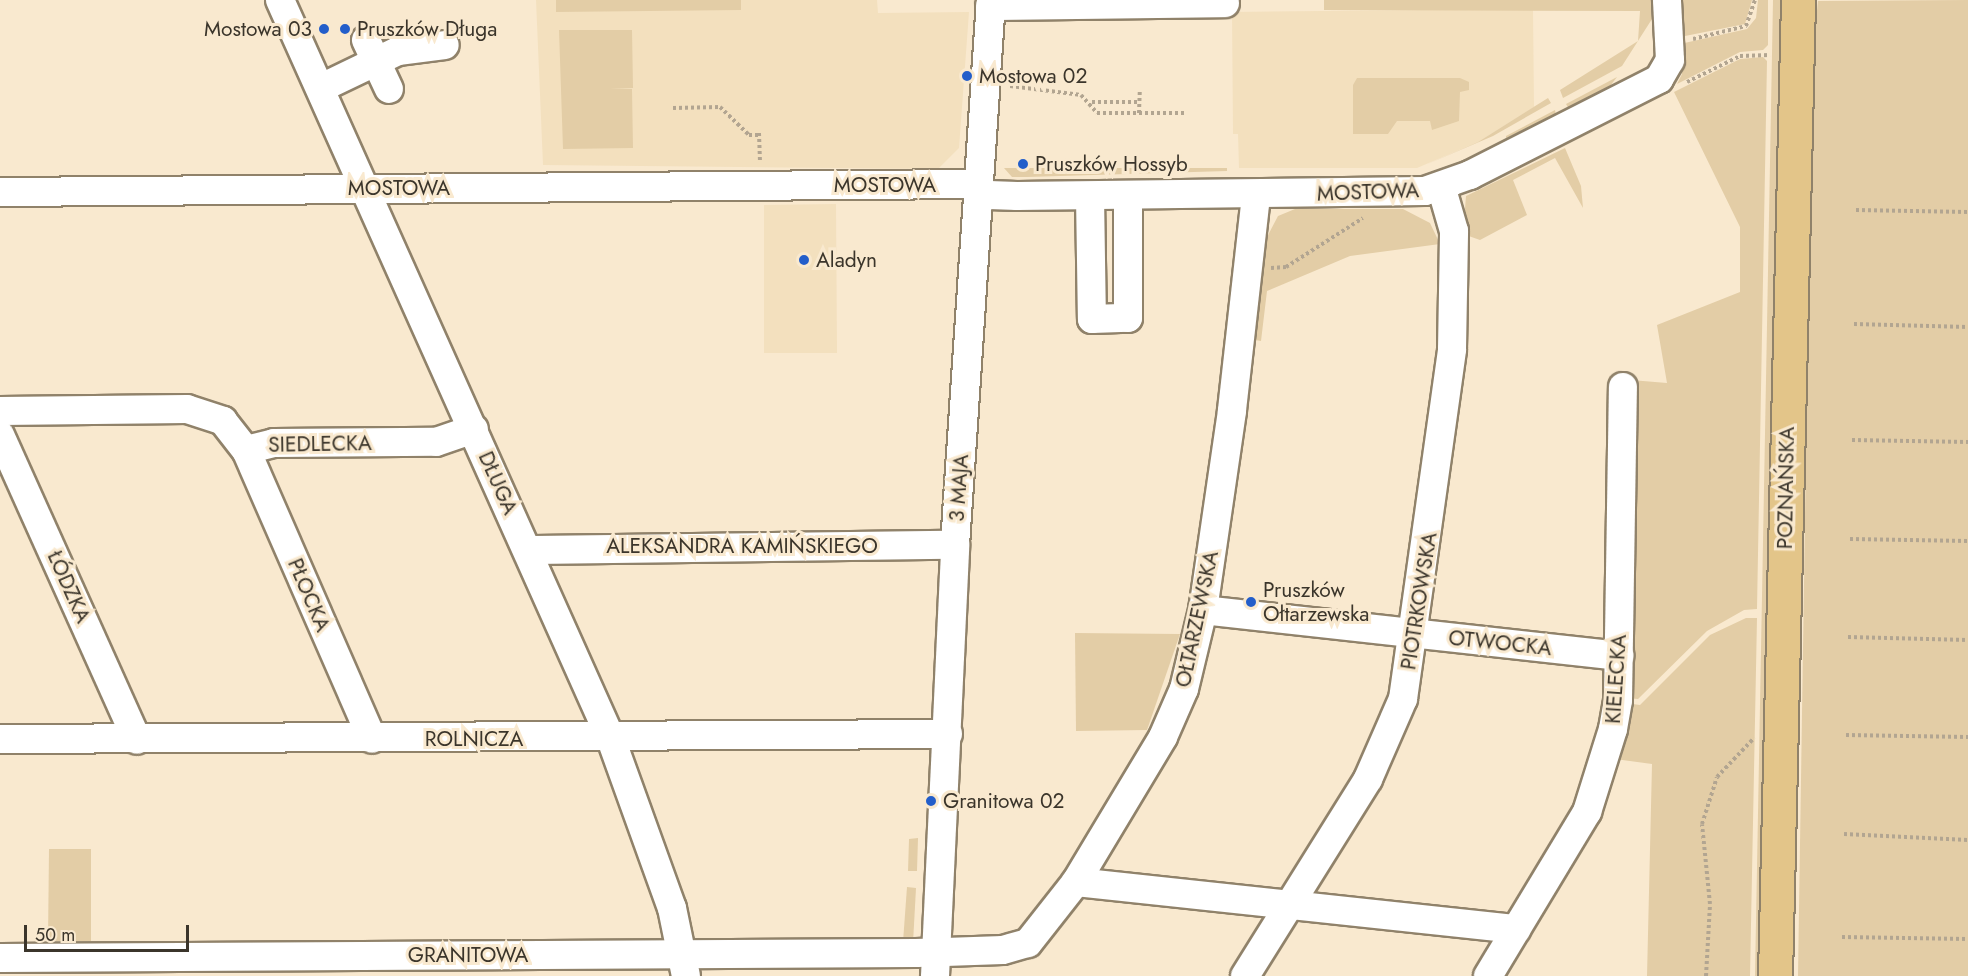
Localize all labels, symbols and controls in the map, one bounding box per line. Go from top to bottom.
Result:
place label: Mostowa 03 [204,16,312,42]
place label: Pruszków Długa [357,16,497,42]
marker: Mostowa 03 [317,22,331,36]
marker: Pruszków Długa [338,22,352,36]
place label: Mostowa 02 [979,63,1087,89]
marker: Mostowa 02 [960,69,974,83]
place label: Pruszków Hossyb [1035,151,1188,177]
marker: Pruszków Hossyb [1016,157,1030,171]
street label: MOSTOWA [834,172,936,198]
street label: MOSTOWA [348,175,450,201]
street label: MOSTOWA [1316,178,1420,206]
place label: Aladyn [816,247,877,273]
marker: Aladyn [797,253,811,267]
street label: POZNAŃSKA [1772,427,1800,549]
street label: SIEDLECKA [268,430,372,458]
street label: DŁUGA [473,448,523,518]
street label: 3 MAJA [944,453,974,523]
street label: PIOTRKOWSKA [1396,530,1442,672]
street label: ALEKSANDRA KAMIŃSKIEGO [606,533,878,559]
street label: ŁÓDZKA [42,547,96,627]
street label: OŁTARZEWSKA [1170,548,1224,690]
street label: PŁOCKA [282,555,336,635]
place label: Pruszków Ołtarzewska [1263,577,1369,627]
marker: Pruszków Ołtarzewska [1244,595,1258,609]
street label: OTWOCKA [1447,625,1553,661]
street label: KIELECKA [1600,633,1632,725]
street label: ROLNICZA [425,726,523,752]
place label: Granitowa 02 [943,788,1064,814]
marker: Granitowa 02 [924,794,938,808]
scale bar [27,913,192,951]
text: 50 m [35,922,75,948]
street label: GRANITOWA [408,942,528,968]

